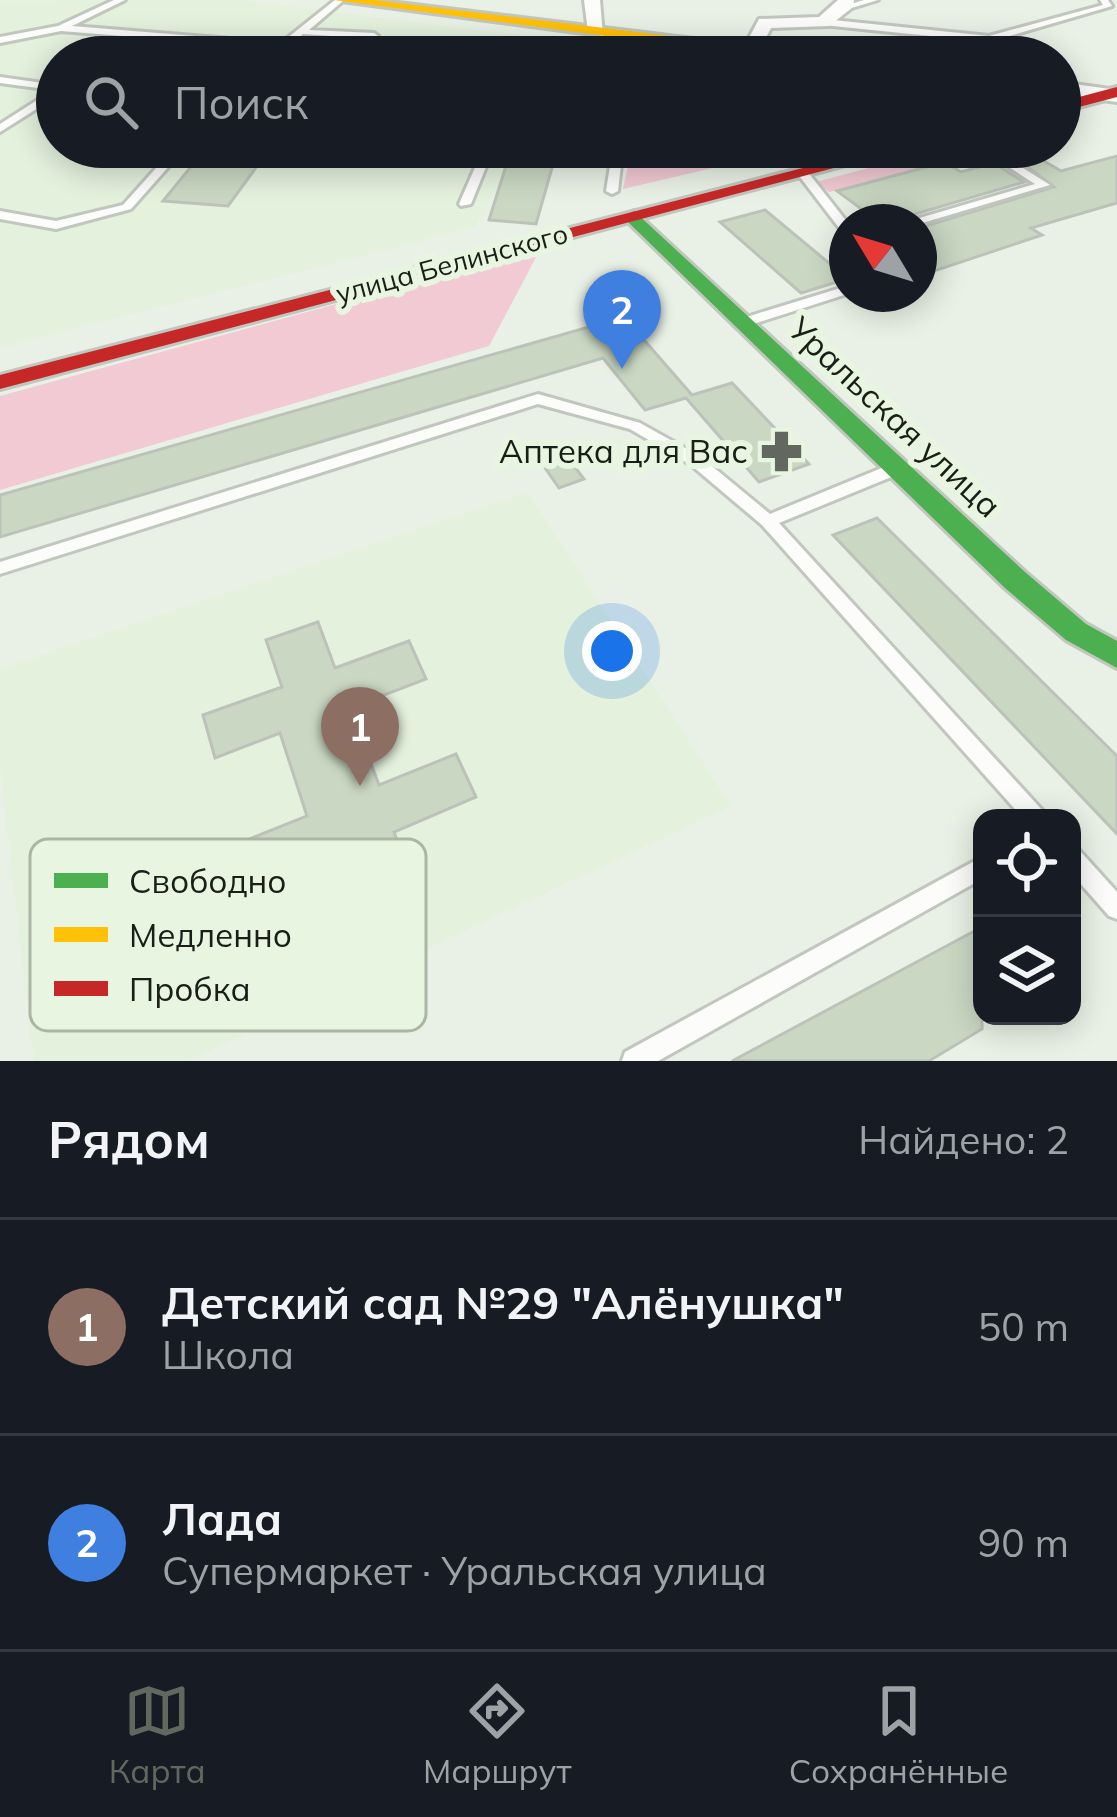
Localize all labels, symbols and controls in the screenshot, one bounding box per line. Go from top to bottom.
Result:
search box [36,36,1081,168]
icon: search [78,69,144,135]
text: Поиск [174,74,308,130]
north arrow [829,204,937,312]
street label: улица Белинского [332,216,571,310]
pin: 2 [583,270,661,369]
street label: Уральская улица [780,307,1010,526]
pharmacy icon: Аптека для Вас [759,428,805,474]
place label: Аптека для Вас [499,430,748,471]
your location [582,621,642,681]
pin: 1 [321,687,399,786]
map controls [973,809,1081,1025]
button: locate [973,809,1081,917]
legend [30,839,426,1031]
text: Свободно [129,860,287,901]
text: Медленно [129,914,292,955]
button: layers [973,917,1081,1025]
text: Пробка [129,968,251,1009]
text: Рядом [48,1107,210,1171]
text: Найдено: 2 [858,1115,1069,1164]
text: Детский сад №29 "Алёнушка" [162,1274,844,1330]
text: 1 [75,1302,99,1351]
text: 50 m [978,1302,1069,1351]
text: Школа [162,1330,294,1379]
text: Лада [162,1490,282,1546]
text: 2 [75,1518,99,1567]
text: 90 m [978,1518,1069,1567]
text: Супермаркет · Уральская улица [162,1546,767,1595]
tab: Карта [109,1678,206,1791]
tab: Маршрут [423,1678,571,1791]
tab: Сохранённые [789,1678,1008,1791]

